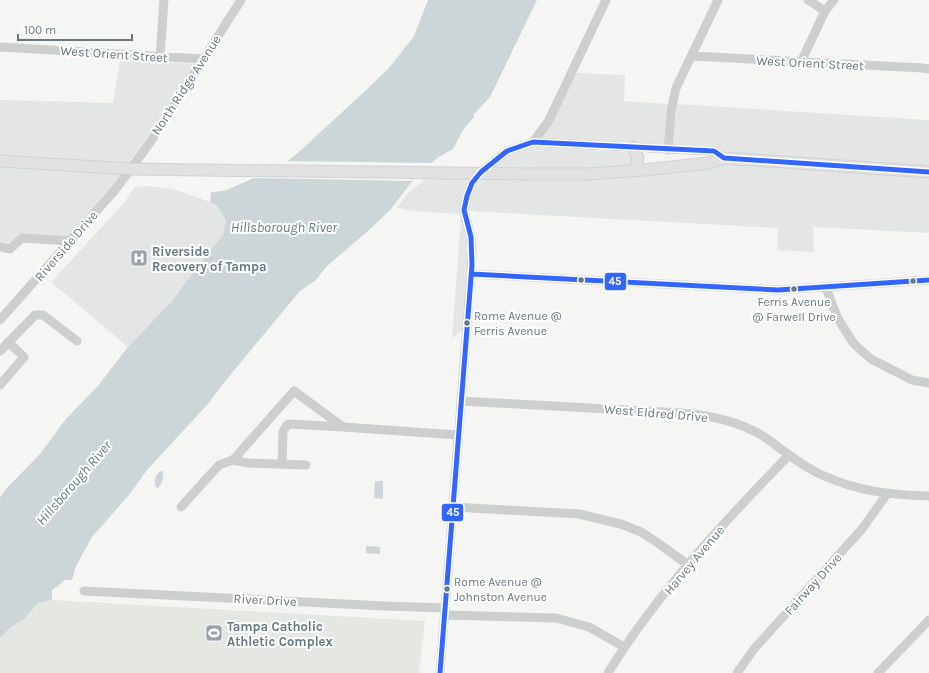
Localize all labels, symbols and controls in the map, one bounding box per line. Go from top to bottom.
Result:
scale bar [18,16,132,42]
text: 100 m [24,23,56,37]
street label: North Ridge Avenue [148,32,224,138]
street label: West Orient Street [60,43,168,65]
street label: West Orient Street [756,53,864,73]
street label: Riverside Drive [31,208,101,284]
water label: Hillsborough River [231,219,338,236]
place label: Riverside Recovery of Tampa [152,244,267,274]
hospital icon: Riverside Recovery of Tampa [129,248,149,268]
line badge: 45 [604,272,627,291]
unlabelled marker [576,275,586,285]
text: 45 [609,275,621,288]
unlabelled marker [908,276,918,286]
marker: Ferris Avenue @ Farwell Drive [789,284,799,294]
place label: Ferris Avenue @ Farwell Drive [752,295,836,324]
place label: Rome Avenue @ Ferris Avenue [474,309,562,338]
marker: Rome Avenue @ Ferris Avenue [462,318,472,328]
street label: West Eldred Drive [604,401,709,425]
water label: Hillsborough River [33,436,116,529]
line badge: 45 [441,503,464,522]
text: 45 [447,506,459,519]
street label: Harvey Avenue [661,522,727,598]
street label: Fairway Drive [781,550,845,618]
place label: Rome Avenue @ Johnston Avenue [454,575,547,604]
marker: Rome Avenue @ Johnston Avenue [442,584,452,594]
street label: River Drive [233,591,297,609]
place label: Tampa Catholic Athletic Complex [227,619,333,649]
sports icon: Tampa Catholic Athletic Complex [204,623,224,643]

